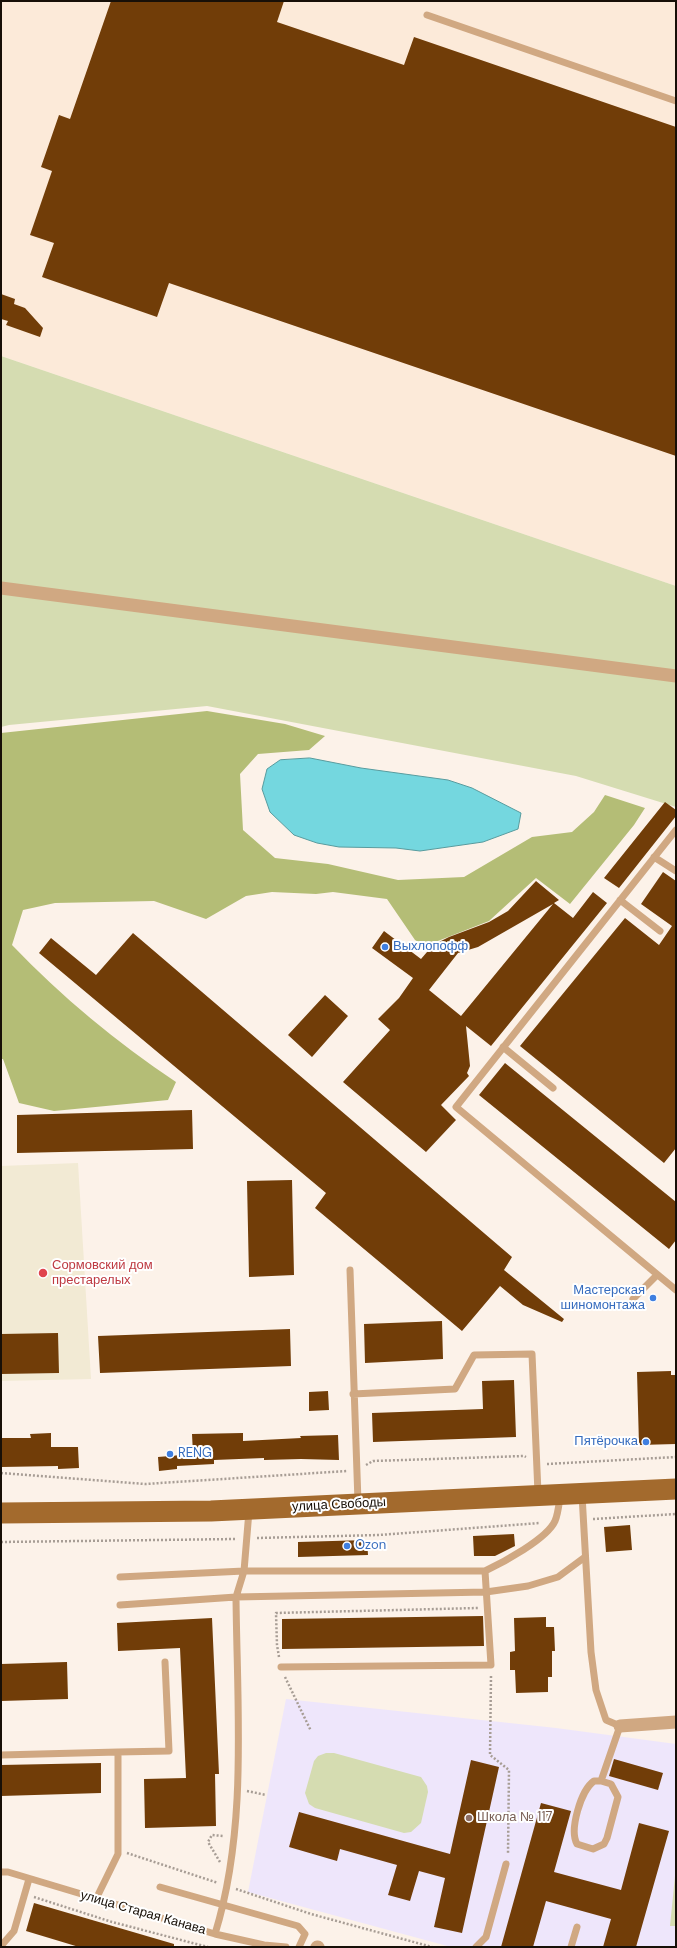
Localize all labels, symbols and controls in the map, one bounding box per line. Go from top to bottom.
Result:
place label: Выхлопофф [393,939,468,955]
marker: Выхлопофф [380,942,390,952]
place label: Сормовский дом престарелых [52,1258,153,1289]
marker: Сормовский дом престарелых [37,1267,49,1279]
place label: Мастерская шиномонтажа [561,1283,645,1314]
marker: Мастерская шиномонтажа [648,1293,658,1303]
place label: Пятёрочка [574,1434,638,1450]
marker: Пятёрочка [641,1437,651,1447]
place label: RENG [178,1446,212,1462]
marker: RENG [165,1449,175,1459]
street label: улица Свободы [292,1495,386,1515]
place label: Ozon [355,1538,386,1554]
marker: Ozon [342,1541,352,1551]
place label: Школа № 117 [477,1810,552,1826]
marker: Школа № 117 [464,1813,474,1823]
street label: улица Старая Канава [78,1888,208,1938]

